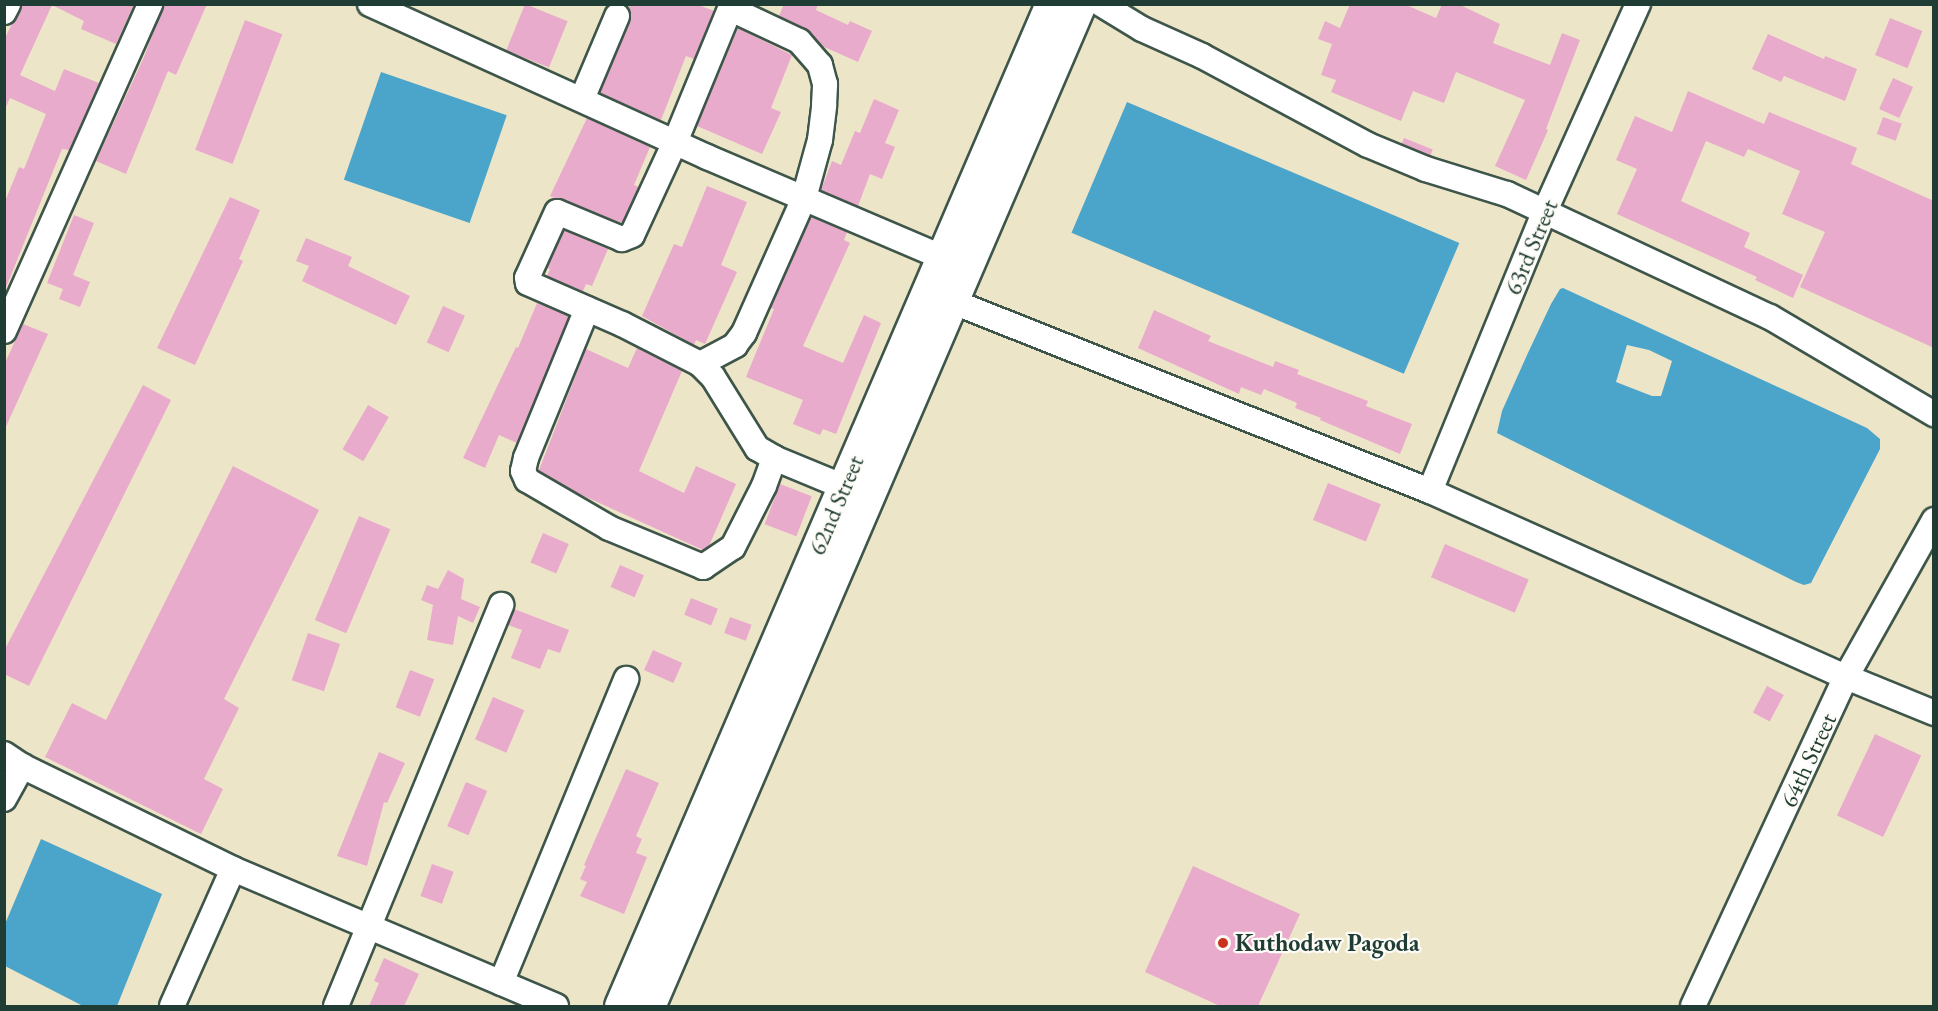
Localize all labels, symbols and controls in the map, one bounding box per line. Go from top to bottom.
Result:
street label: 63rd Street [1498,195,1564,299]
street label: 62nd Street [802,451,870,559]
street label: 64th Street [1774,708,1842,812]
place label: Kuthodaw Pagoda [1235,929,1420,957]
marker: Kuthodaw Pagoda [1216,936,1230,950]

